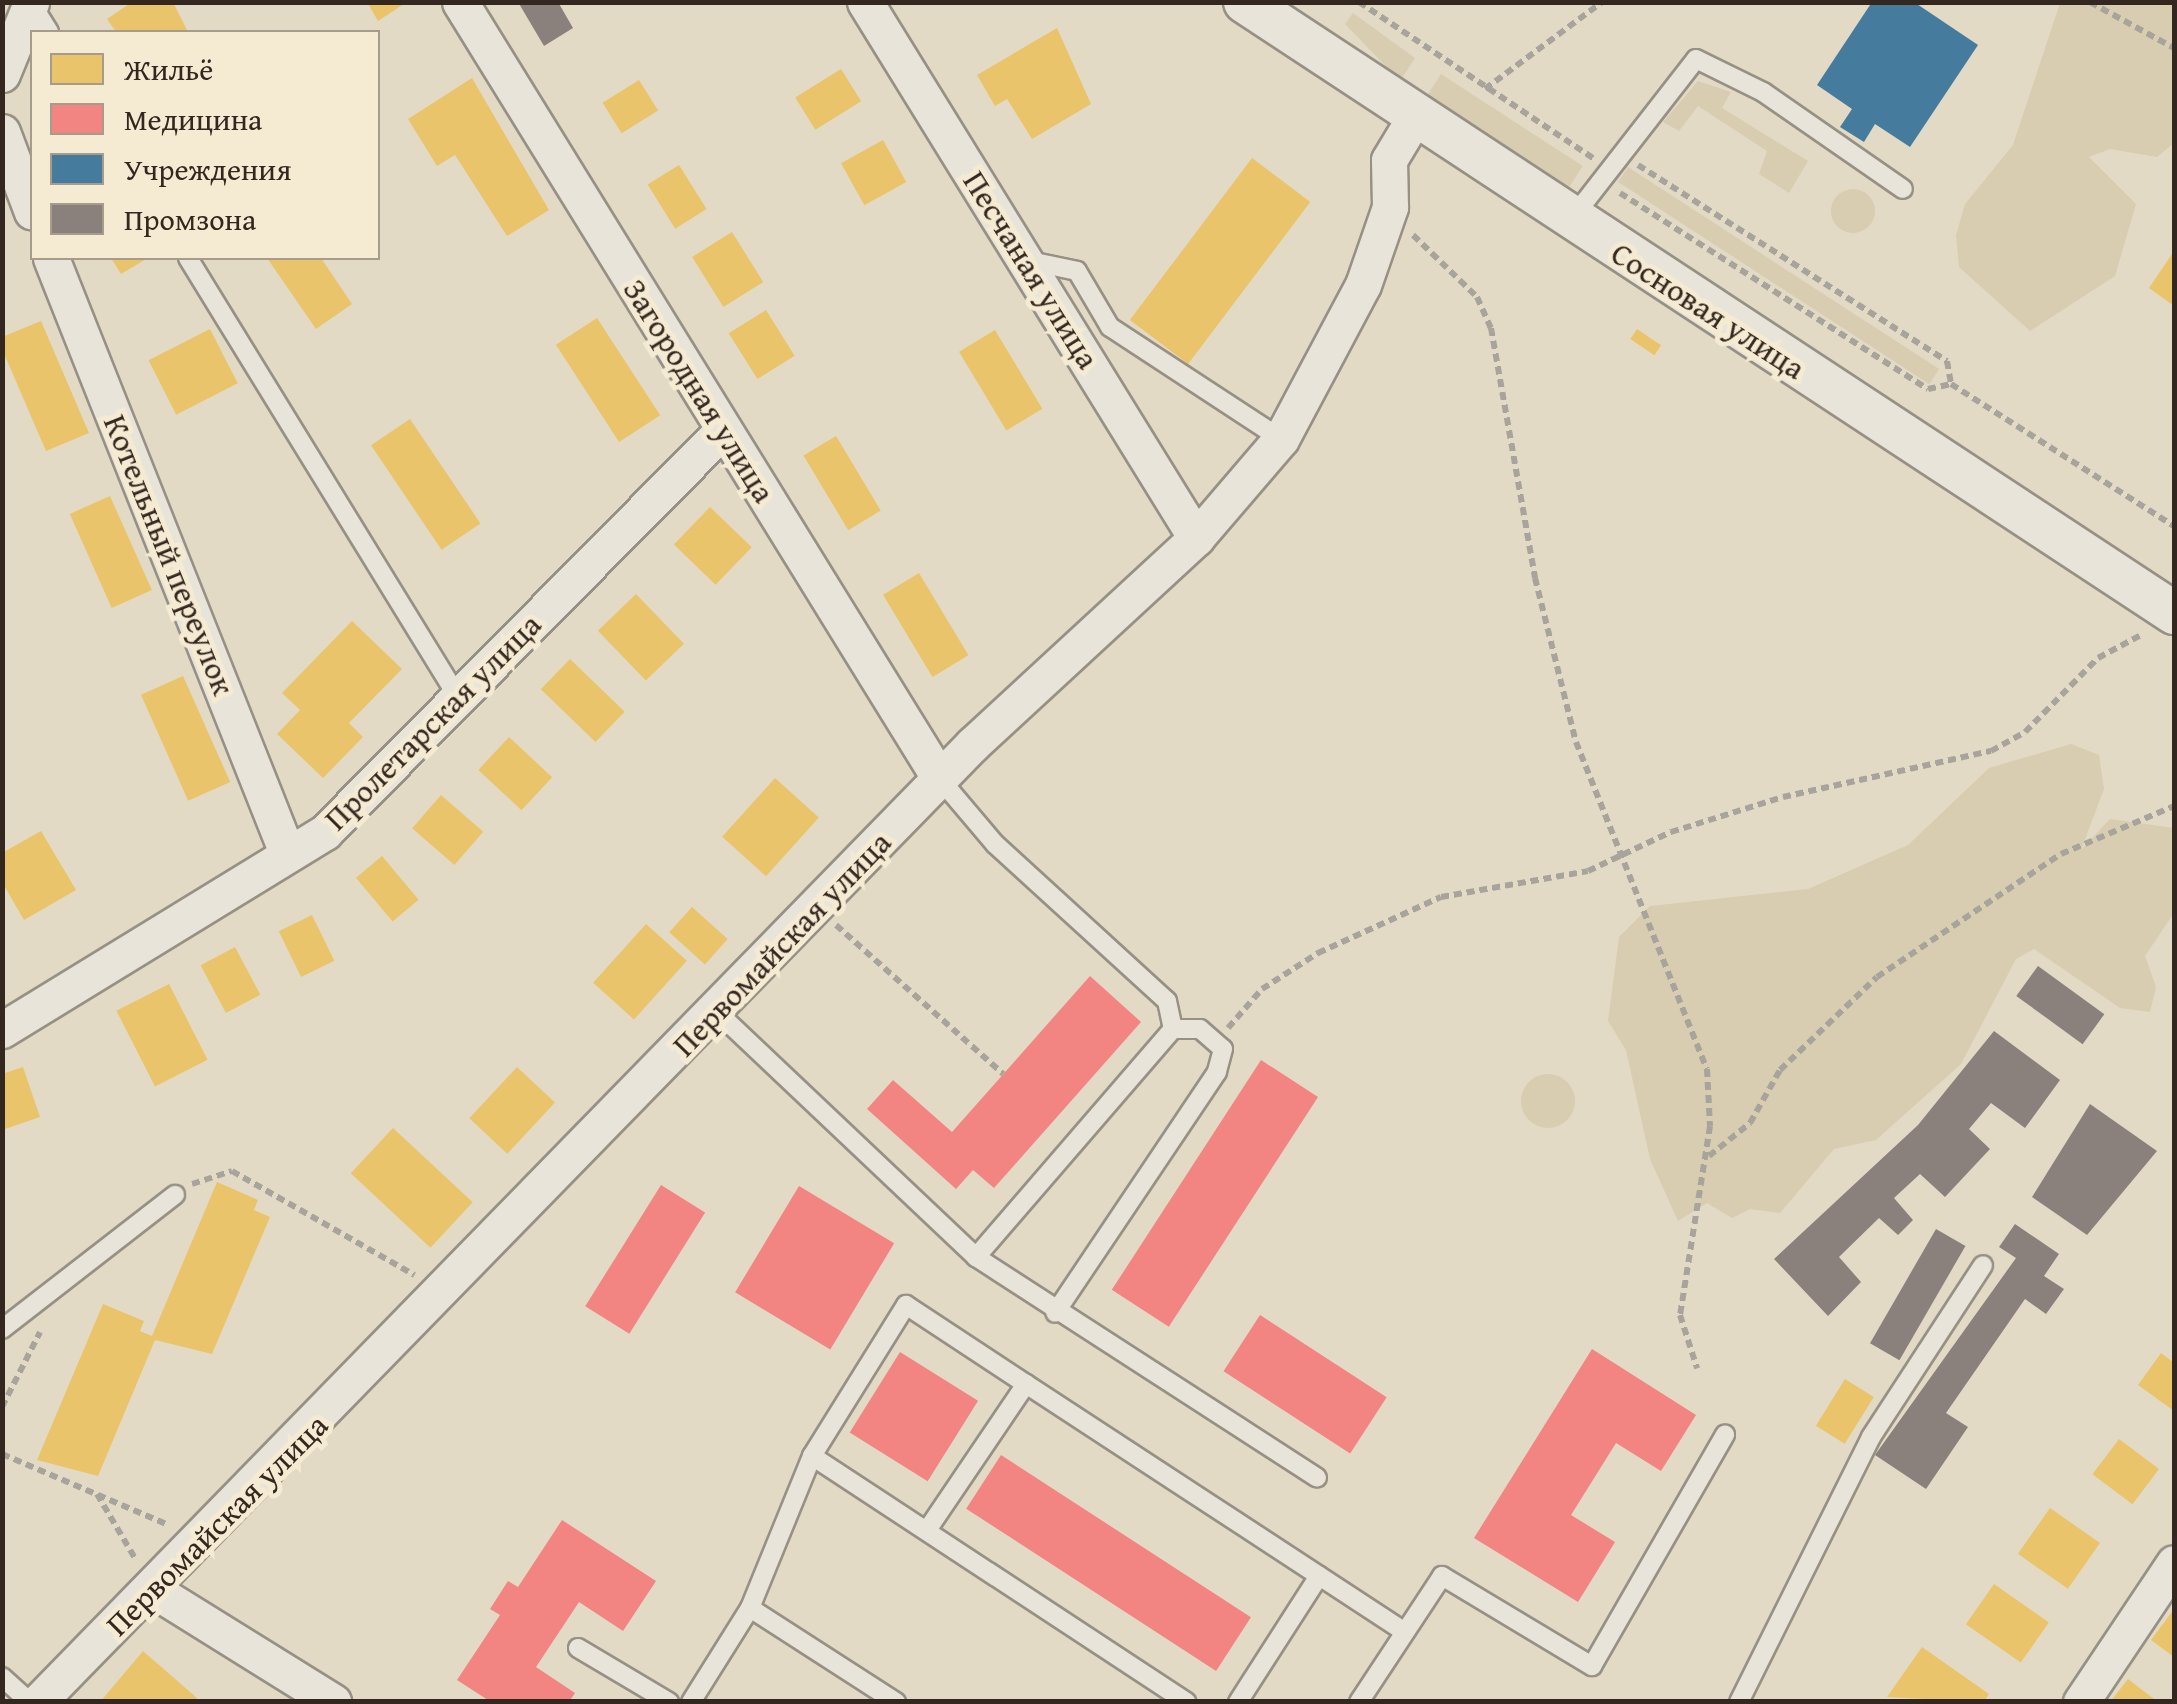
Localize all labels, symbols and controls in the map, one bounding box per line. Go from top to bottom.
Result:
legend [30,30,380,260]
text: Жильё [124,47,213,91]
text: Медицина [124,97,262,141]
text: Учреждения [124,147,291,191]
street label: Песчаная улица [955,164,1107,376]
text: Промзона [124,197,256,241]
street label: Сосновая улица [1604,234,1812,388]
street label: Загородная улица [615,272,783,510]
street label: Котельный переулок [95,409,243,701]
street label: Пролетарская улица [317,606,549,838]
street label: Первомайская улица [665,824,899,1064]
street label: Первомайская улица [98,1406,336,1644]

